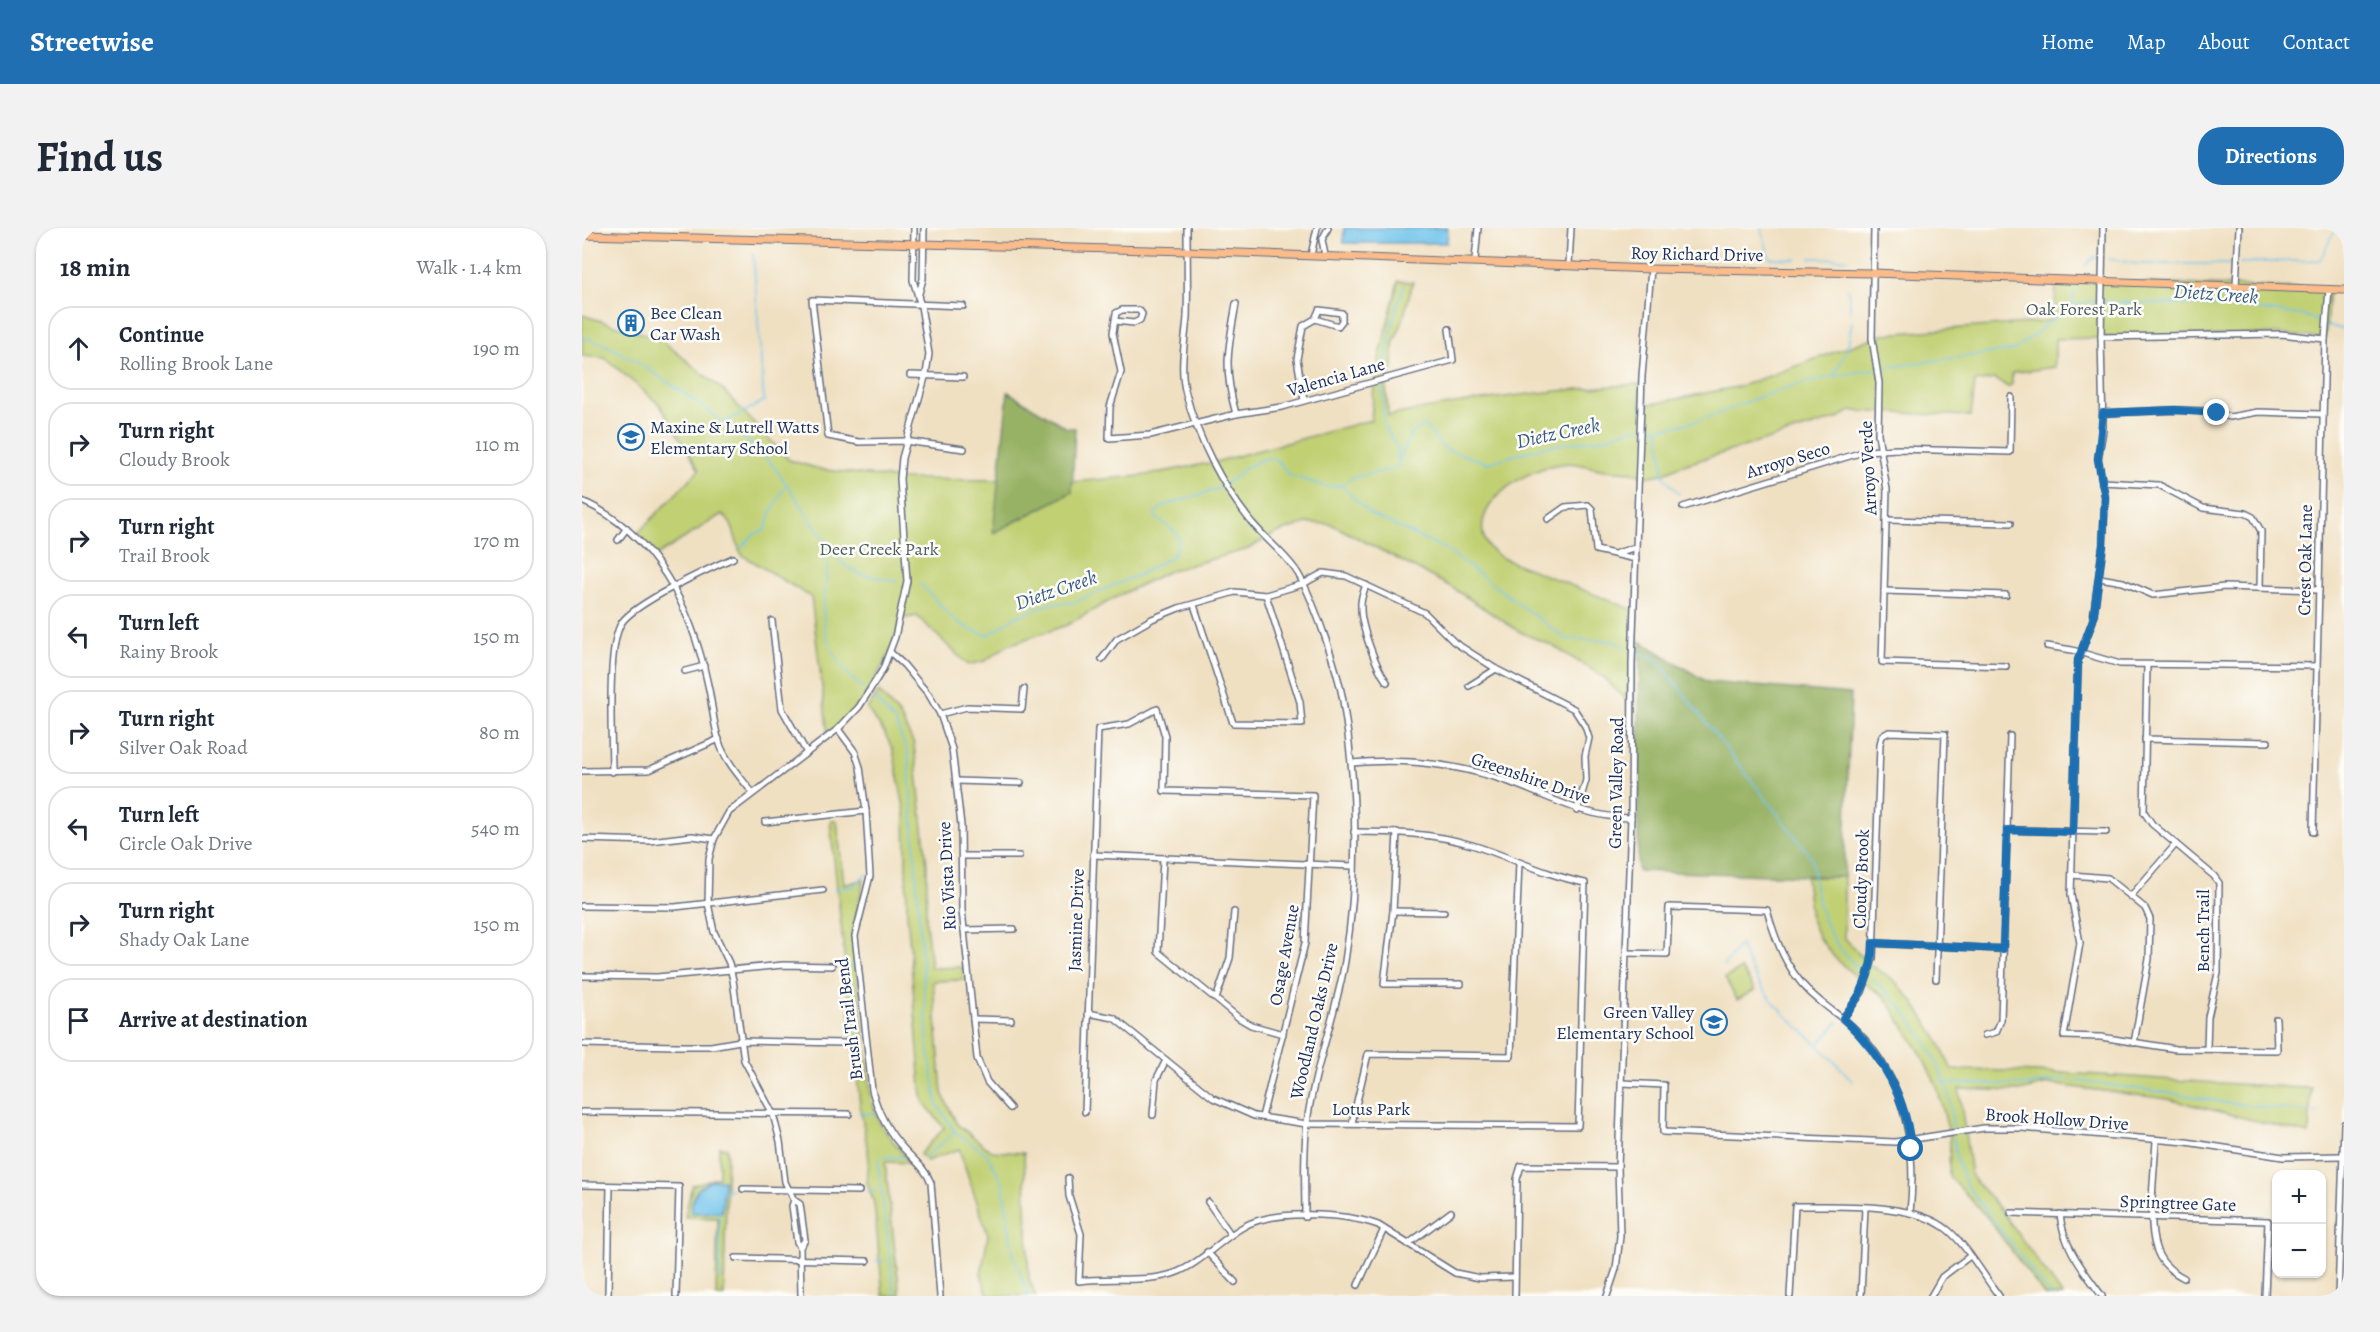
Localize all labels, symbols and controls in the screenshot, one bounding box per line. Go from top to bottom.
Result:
text: Streetwise [30,23,154,61]
text: Home [2041,28,2094,56]
text: Map [2127,28,2165,56]
text: About [2198,28,2250,56]
text: Contact [2283,28,2350,56]
button: Directions [2198,127,2344,185]
text: Find us [36,128,163,185]
street label: Roy Richard Drive [1630,241,1764,267]
text: 18 min [60,250,130,285]
text: Walk · 1.4 km [416,254,522,281]
water label: Dietz Creek [2173,278,2259,310]
park label: Oak Forest Park [2026,297,2142,321]
place label: Bee Clean Car Wash [650,301,722,346]
building icon: Bee Clean Car Wash [616,308,646,338]
text: Continue [119,320,204,350]
icon: ahead [62,332,95,365]
text: 190 m [473,335,520,362]
text: Rolling Brook Lane [119,350,273,377]
street label: Valencia Lane [1283,352,1388,403]
route end [2203,399,2229,425]
water label: Dietz Creek [1514,411,1602,455]
place label: Maxine & Lutrell Watts Elementary School [650,415,820,460]
text: Turn right [119,416,215,446]
street label: Arroyo Verde [1854,420,1883,517]
school or university icon: Maxine & Lutrell Watts Elementary School [616,422,646,452]
icon: right [62,428,95,461]
text: 110 m [475,431,520,458]
street label: Arroyo Seco [1742,436,1833,484]
text: Cloudy Brook [119,446,230,473]
street label: Crest Oak Lane [2292,504,2318,616]
text: Turn right [119,512,215,542]
icon: right [62,524,95,557]
text: 170 m [474,527,520,554]
park label: Deer Creek Park [819,537,939,561]
text: Trail Brook [119,542,210,569]
water label: Dietz Creek [1012,563,1100,617]
text: Turn left [119,608,199,638]
icon: left [62,620,95,653]
text: 150 m [473,623,520,650]
text: Rainy Brook [119,638,218,665]
text: Turn right [119,704,215,734]
icon: right [62,716,95,749]
street label: Green Valley Road [1603,717,1629,849]
text: 80 m [479,719,520,746]
text: Silver Oak Road [119,734,248,761]
street label: Greenshire Drive [1468,746,1594,810]
text: Turn left [119,800,199,830]
icon: left [62,812,95,845]
text: 540 m [471,815,520,842]
street label: Rio Vista Drive [932,821,962,931]
street label: Cloudy Brook [1847,829,1875,929]
text: Circle Oak Drive [119,830,252,857]
street label: Jasmine Drive [1062,868,1090,972]
street label: Bench Trail [2191,889,2215,973]
text: Turn right [119,896,215,926]
street label: Osage Avenue [1263,903,1305,1007]
icon: right [62,908,95,941]
text: 150 m [473,911,520,938]
text: Shady Oak Lane [119,926,249,953]
street label: Woodland Oaks Drive [1284,940,1344,1103]
street label: Brush Trail Bend [830,956,868,1082]
place label: Green Valley Elementary School [1556,1000,1695,1045]
icon: arrive [62,1004,95,1037]
text: Arrive at destination [119,1005,308,1035]
school or university icon: Green Valley Elementary School [1699,1007,1729,1037]
street label: Lotus Park [1332,1097,1410,1121]
street label: Brook Hollow Drive [1984,1102,2130,1136]
route start [1897,1135,1923,1161]
map controls [2272,1170,2326,1278]
button: + [2272,1170,2326,1224]
street label: Springtree Gate [2119,1189,2237,1217]
button: − [2272,1224,2326,1278]

